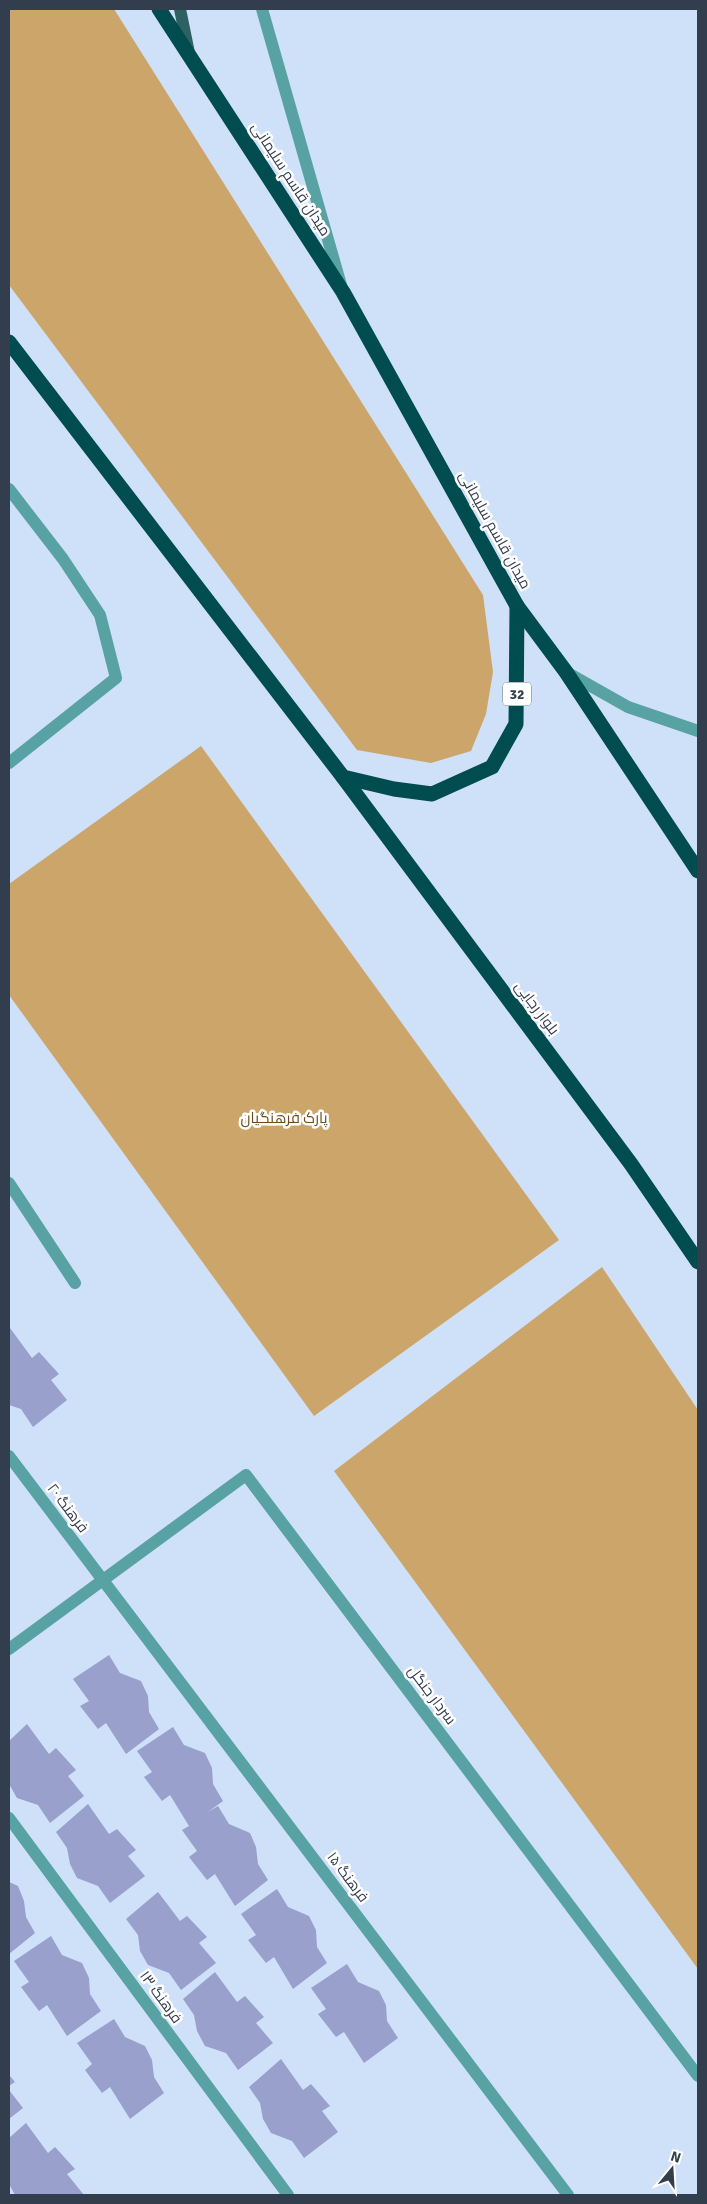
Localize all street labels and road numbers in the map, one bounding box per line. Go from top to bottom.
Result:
street label: میدان قاسم سلیمانی [247,119,334,240]
street label: میدان قاسم سلیمانی [454,468,535,592]
road number: 32 [503,682,531,706]
street label: بلوار رجایی [510,978,563,1039]
street label: فرهنگ ۲۰ [44,1480,92,1536]
street label: سردار جنگل [403,1662,460,1729]
street label: فرهنگ ۱۵ [323,1848,373,1906]
street label: فرهنگ ۱۳ [136,1967,186,2027]

